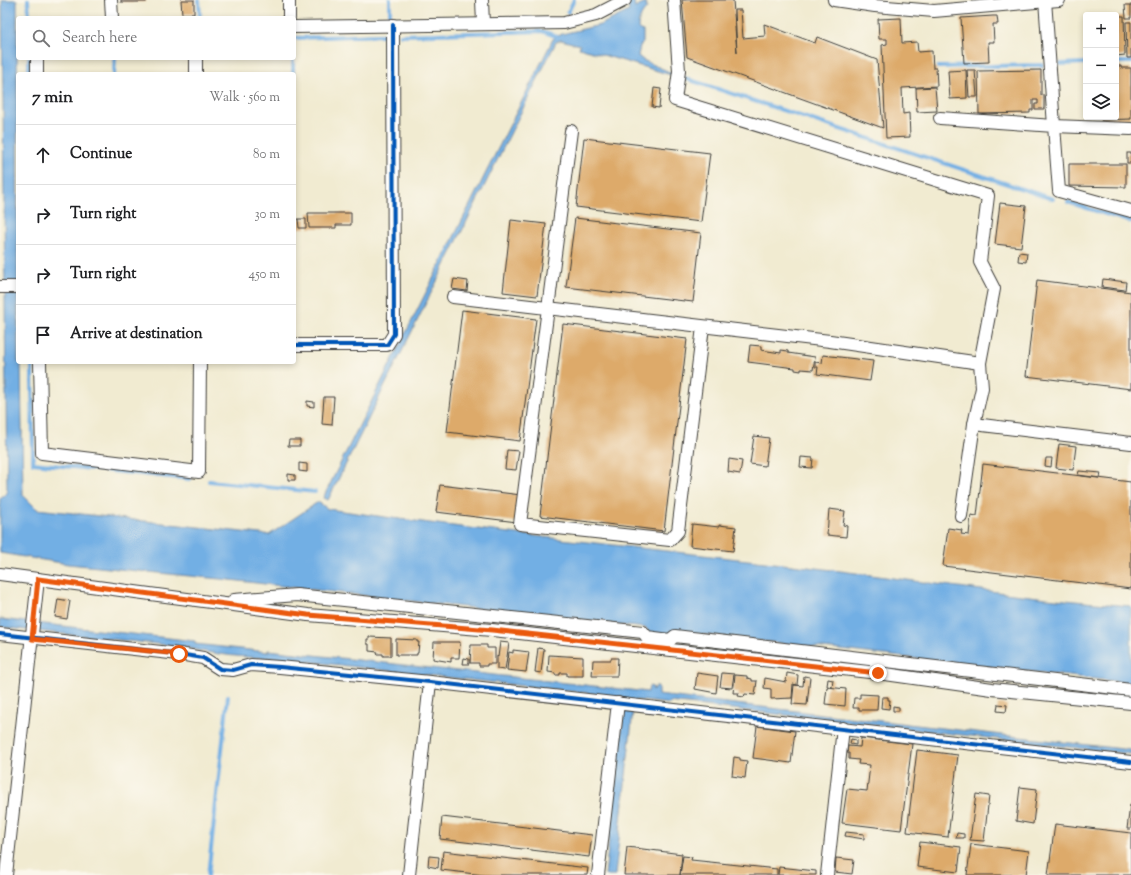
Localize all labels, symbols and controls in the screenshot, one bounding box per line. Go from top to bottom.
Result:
map controls [1083,12,1119,120]
button: + [1083,12,1119,48]
search box [16,16,296,60]
icon: search [30,27,52,49]
text: Search here [62,28,137,49]
button: − [1083,48,1119,84]
button: layers [1083,84,1119,120]
text: 7 min [32,86,73,110]
text: Walk · 560 m [209,89,280,107]
icon: ahead [32,144,54,166]
text: Continue [70,144,132,165]
text: 80 m [253,146,280,164]
icon: right [32,204,54,226]
text: Turn right [70,204,136,225]
text: 30 m [254,206,280,224]
icon: right [32,264,54,286]
text: Turn right [70,264,136,285]
text: 450 m [249,266,280,284]
icon: arrive [32,324,54,346]
text: Arrive at destination [70,324,203,345]
route start [170,645,188,663]
route end [869,664,887,682]

